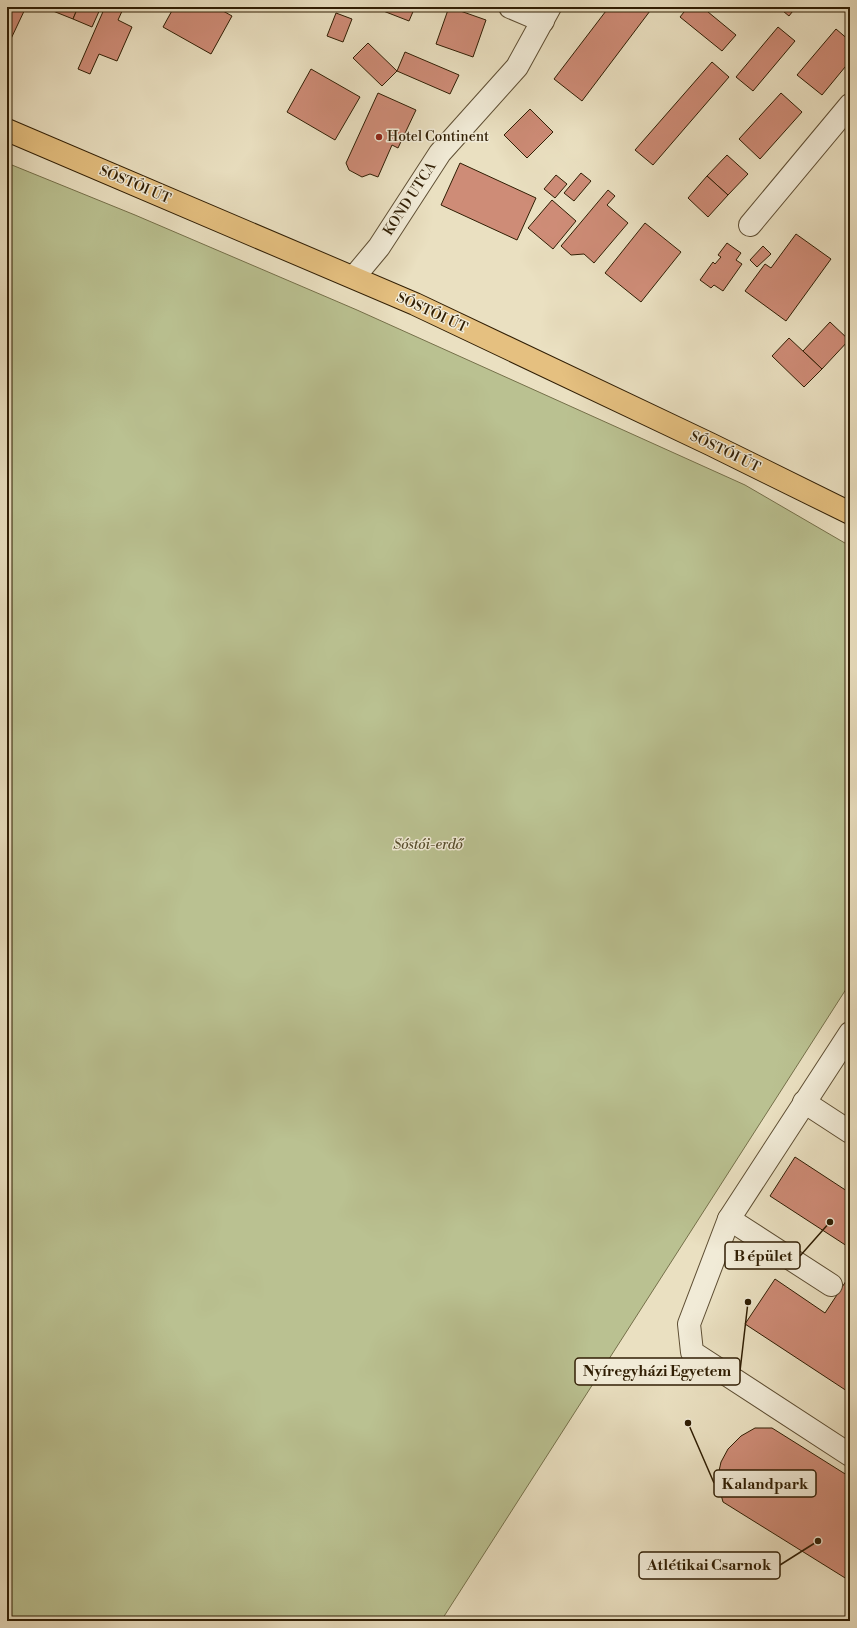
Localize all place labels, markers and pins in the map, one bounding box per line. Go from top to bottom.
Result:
place label: Hotel Continent [387,128,489,146]
marker: Hotel Continent [374,132,384,142]
callout: B épület [725,1242,800,1269]
callout: Nyíregyházi Egyetem [575,1358,740,1385]
callout: Kalandpark [714,1470,816,1497]
callout: Atlétikai Csarnok [639,1552,780,1579]

